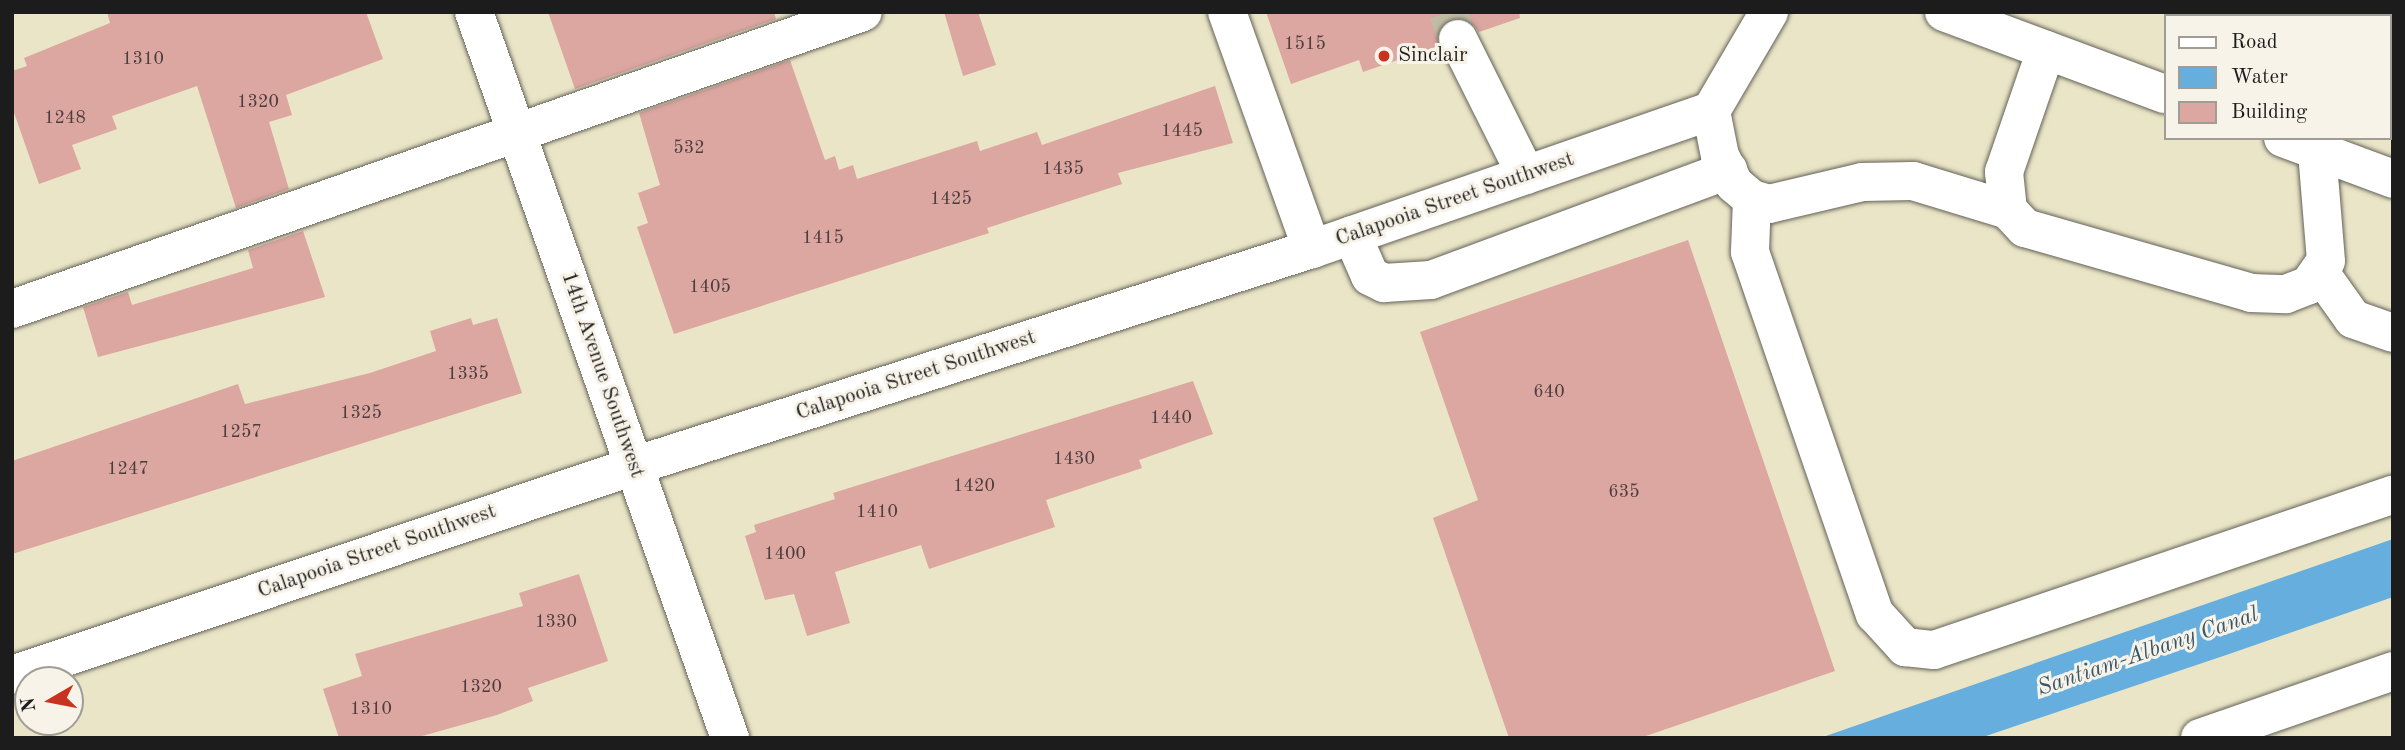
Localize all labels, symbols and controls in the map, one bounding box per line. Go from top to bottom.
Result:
legend [2164,14,2391,140]
text: Road [2231,32,2278,53]
house number: 1515 [1284,33,1326,55]
place label: Sinclair [1398,43,1468,69]
house number: 1310 [122,48,164,70]
marker: Sinclair [1376,48,1392,64]
text: Water [2231,67,2288,88]
house number: 1320 [237,91,279,113]
text: Building [2231,102,2307,123]
house number: 1248 [44,107,86,129]
house number: 1445 [1161,120,1203,142]
house number: 532 [673,137,705,159]
street label: Calapooia Street Southwest [1332,147,1578,253]
house number: 1435 [1042,158,1084,180]
house number: 1425 [930,188,972,210]
house number: 1415 [802,227,844,249]
street label: 14th Avenue Southwest [555,269,649,481]
house number: 1405 [689,276,731,298]
street label: Calapooia Street Southwest [793,325,1039,427]
house number: 1335 [447,363,489,385]
house number: 640 [1533,381,1565,403]
house number: 1325 [340,402,382,424]
house number: 1440 [1150,407,1192,429]
house number: 1257 [220,421,262,443]
house number: 1430 [1053,448,1095,470]
house number: 1247 [107,458,149,480]
house number: 1420 [953,475,995,497]
house number: 635 [1608,481,1640,503]
street label: Calapooia Street Southwest [254,499,500,605]
house number: 1410 [856,501,898,523]
house number: 1400 [764,543,806,565]
water label: Santiam-Albany Canal [2034,601,2262,703]
house number: 1330 [535,611,577,633]
north arrow [14,666,84,736]
house number: 1320 [460,676,502,698]
text: N [19,696,40,713]
house number: 1310 [350,698,392,720]

